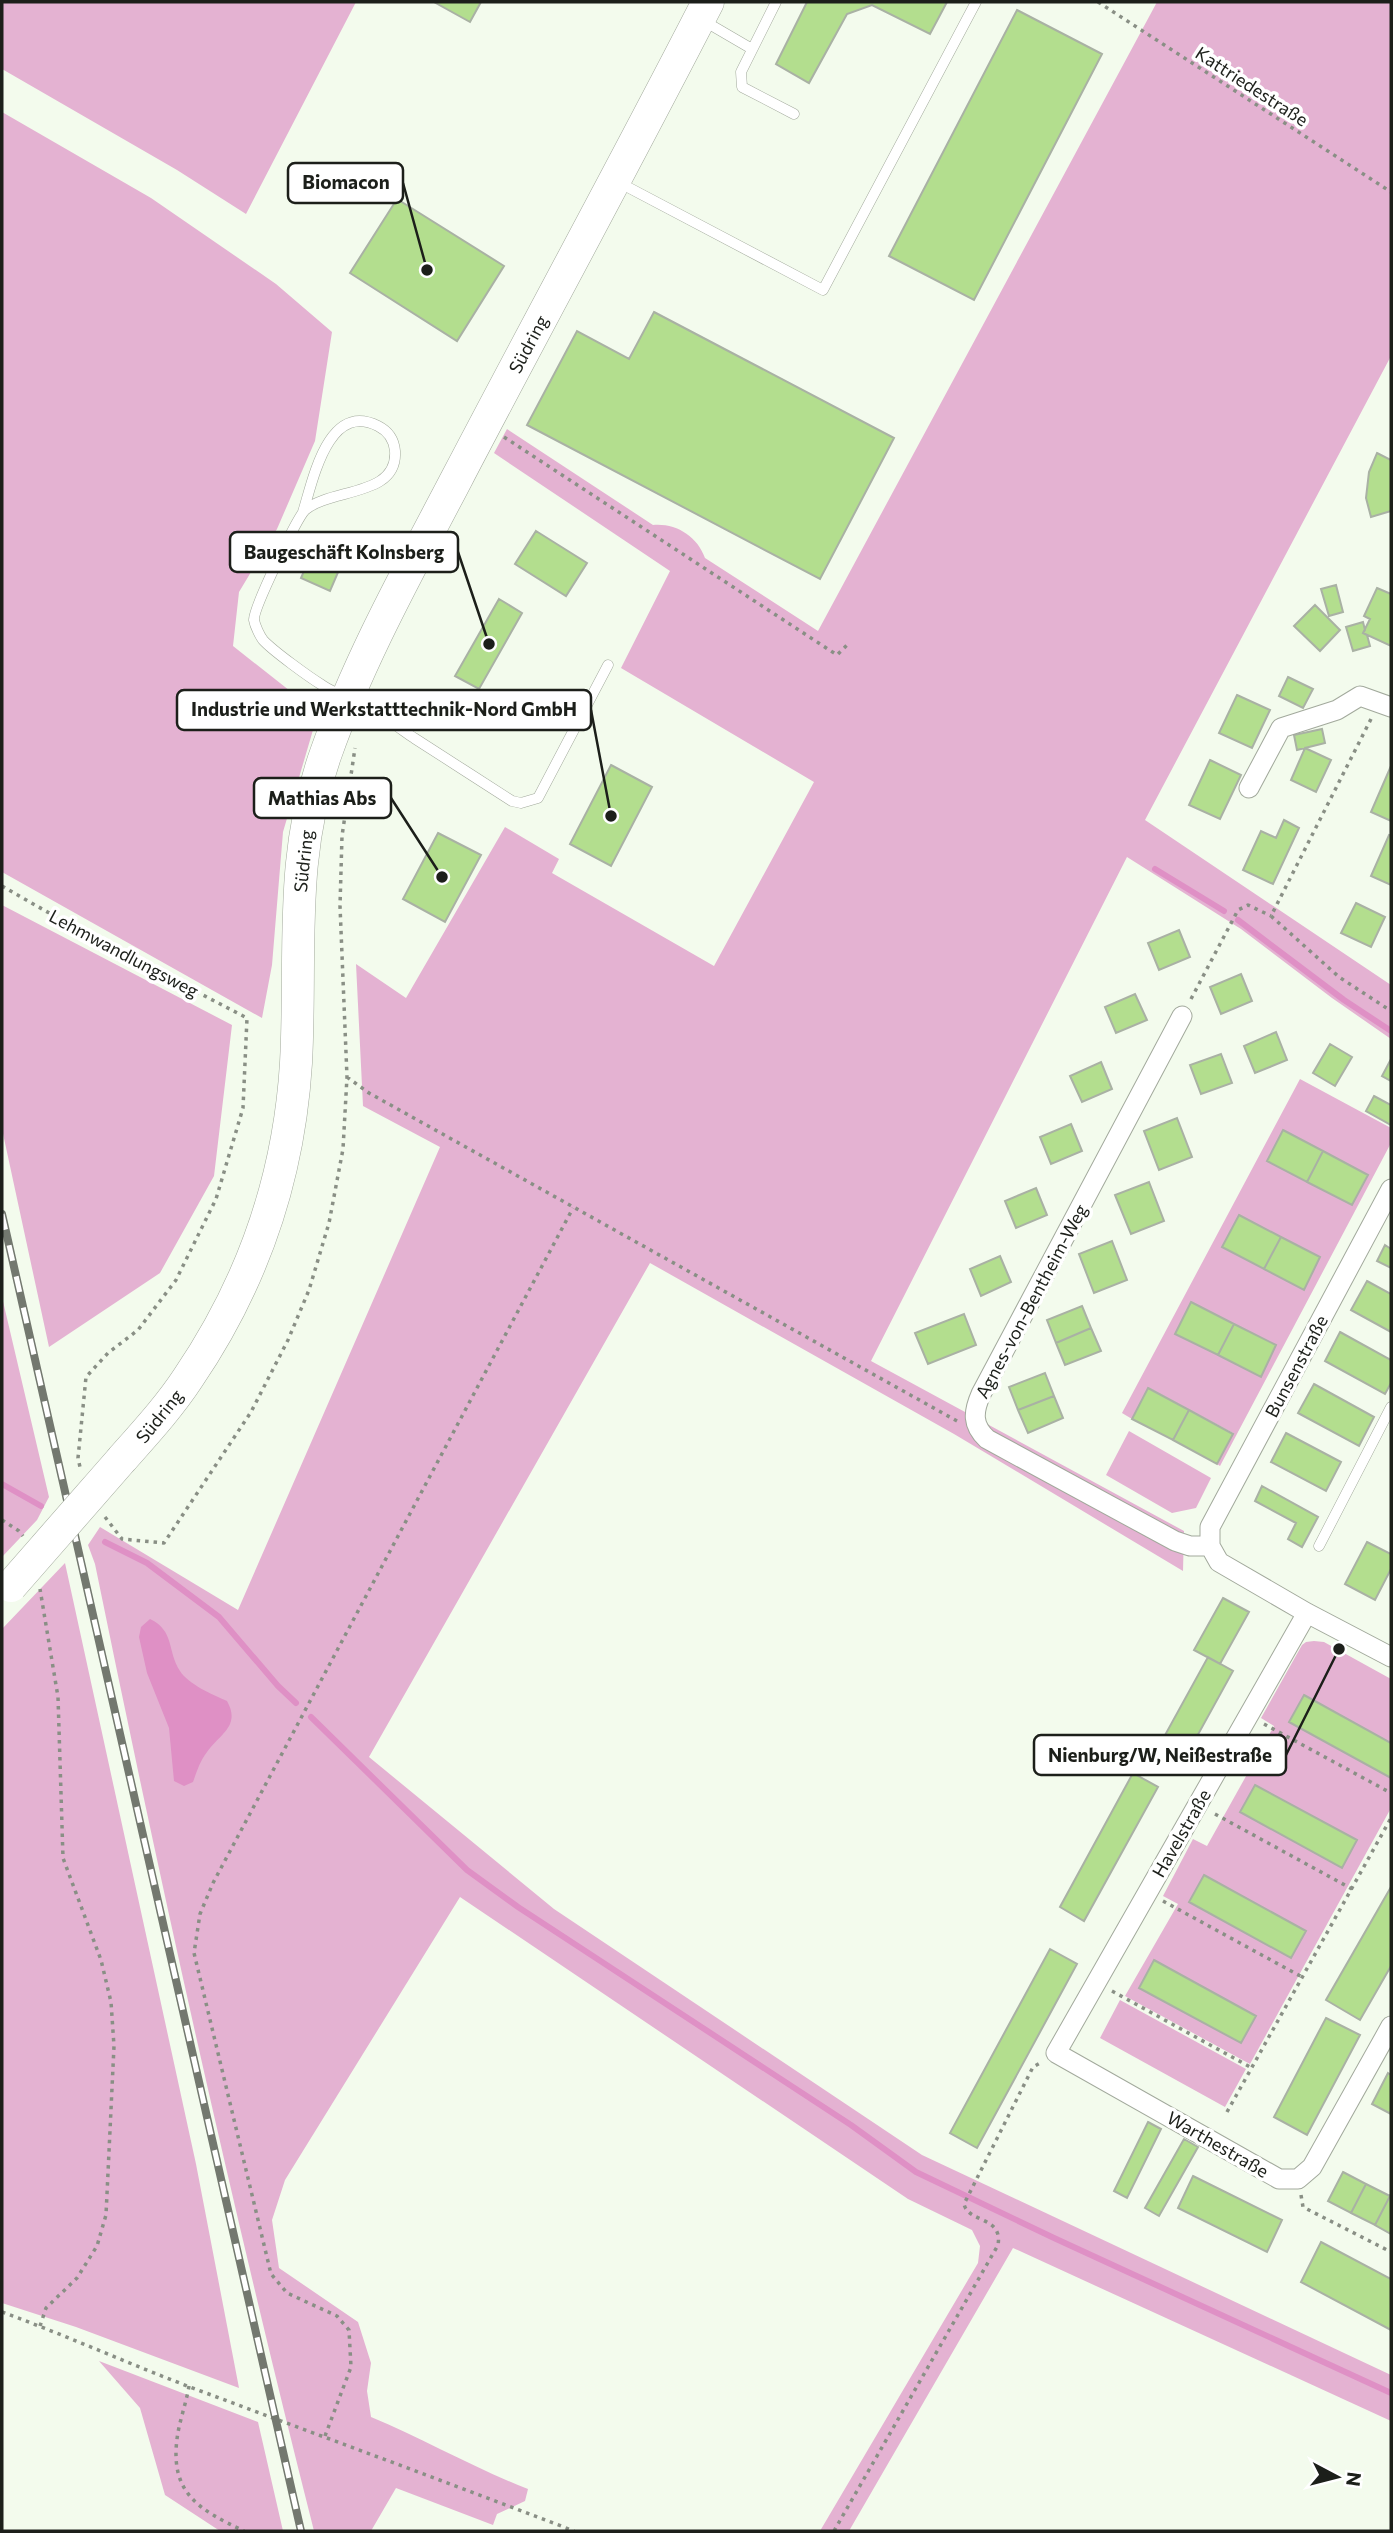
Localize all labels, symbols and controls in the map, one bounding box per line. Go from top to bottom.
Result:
street label: Kattriedestraße [1192,41,1312,131]
callout: Biomacon [288,163,403,203]
text: Biomacon [302,170,390,193]
street label: Südring [504,311,553,377]
callout: Baugeschäft Kolnsberg [230,532,458,572]
text: Baugeschäft Kolnsberg [244,540,445,563]
callout: Industrie und Werkstatttechnik-Nord GmbH [177,690,591,730]
text: Industrie und Werkstatttechnik-Nord GmbH [191,697,577,720]
callout: Mathias Abs [254,778,391,818]
text: Mathias Abs [268,786,376,809]
street label: Südring [289,828,317,893]
street label: Lehmwandlungsweg [46,904,203,1002]
street label: Agnes-von-Bentheim-Weg [970,1200,1092,1402]
street label: Bunsenstraße [1260,1311,1332,1421]
street label: Südring [131,1384,187,1447]
callout: Nienburg/W, Neißestraße [1034,1735,1286,1775]
text: Nienburg/W, Neißestraße [1048,1743,1272,1766]
street label: Havelstraße [1147,1785,1215,1881]
street label: Warthestraße [1163,2106,1273,2182]
north arrow [1302,2442,1372,2512]
text: N [1342,2471,1367,2488]

